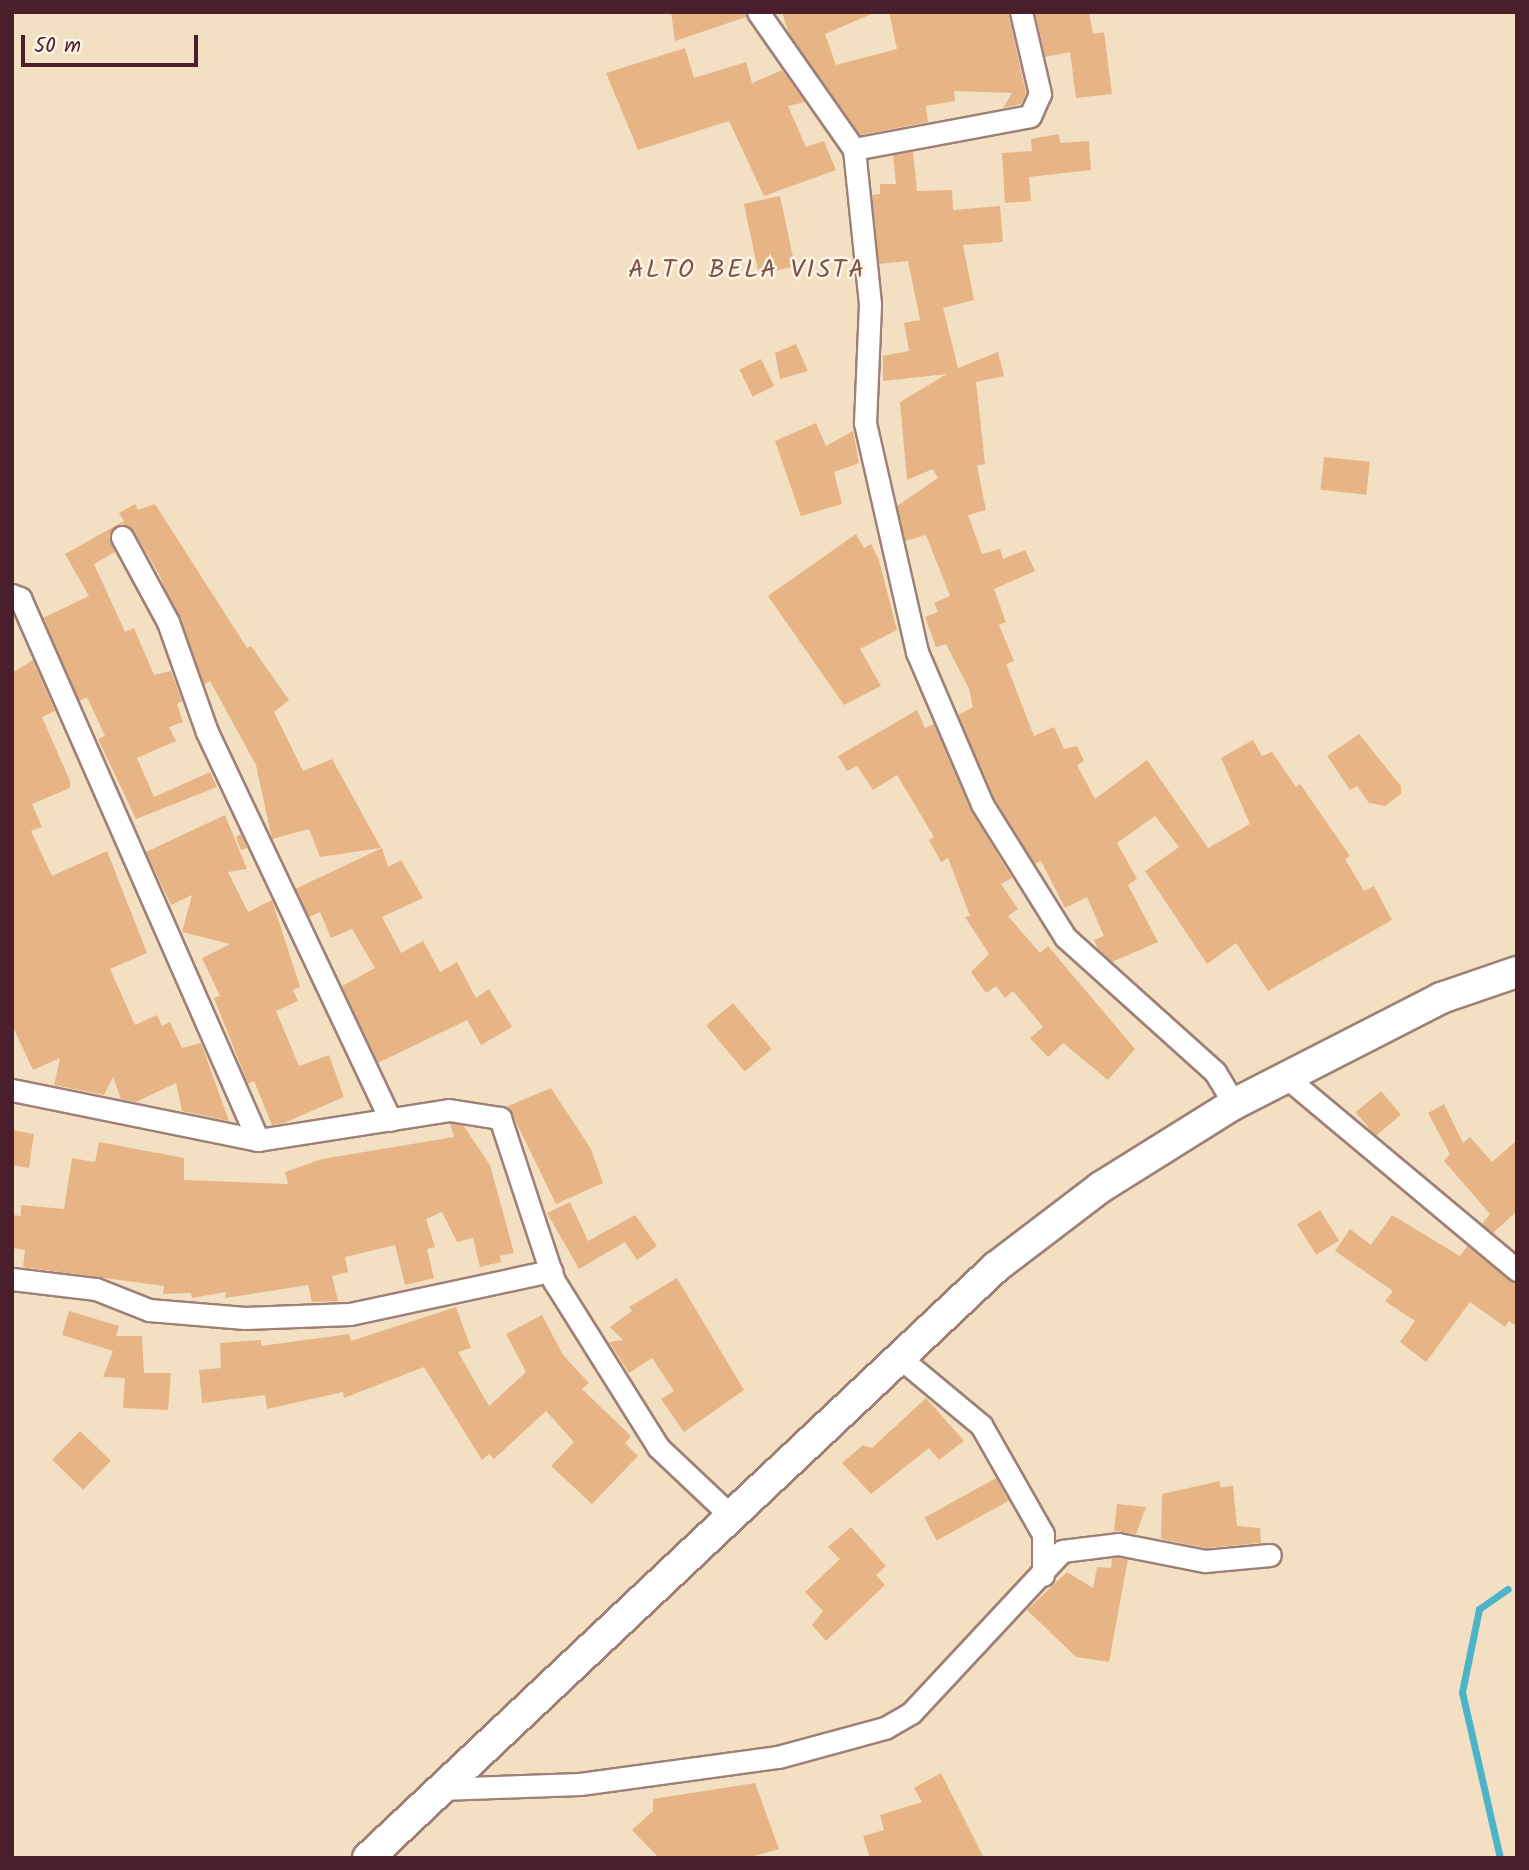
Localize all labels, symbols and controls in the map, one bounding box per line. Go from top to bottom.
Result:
scale bar [24,21,201,65]
text: 50 m [34,30,81,63]
district label: ALTO BELA VISTA [630,255,864,287]

